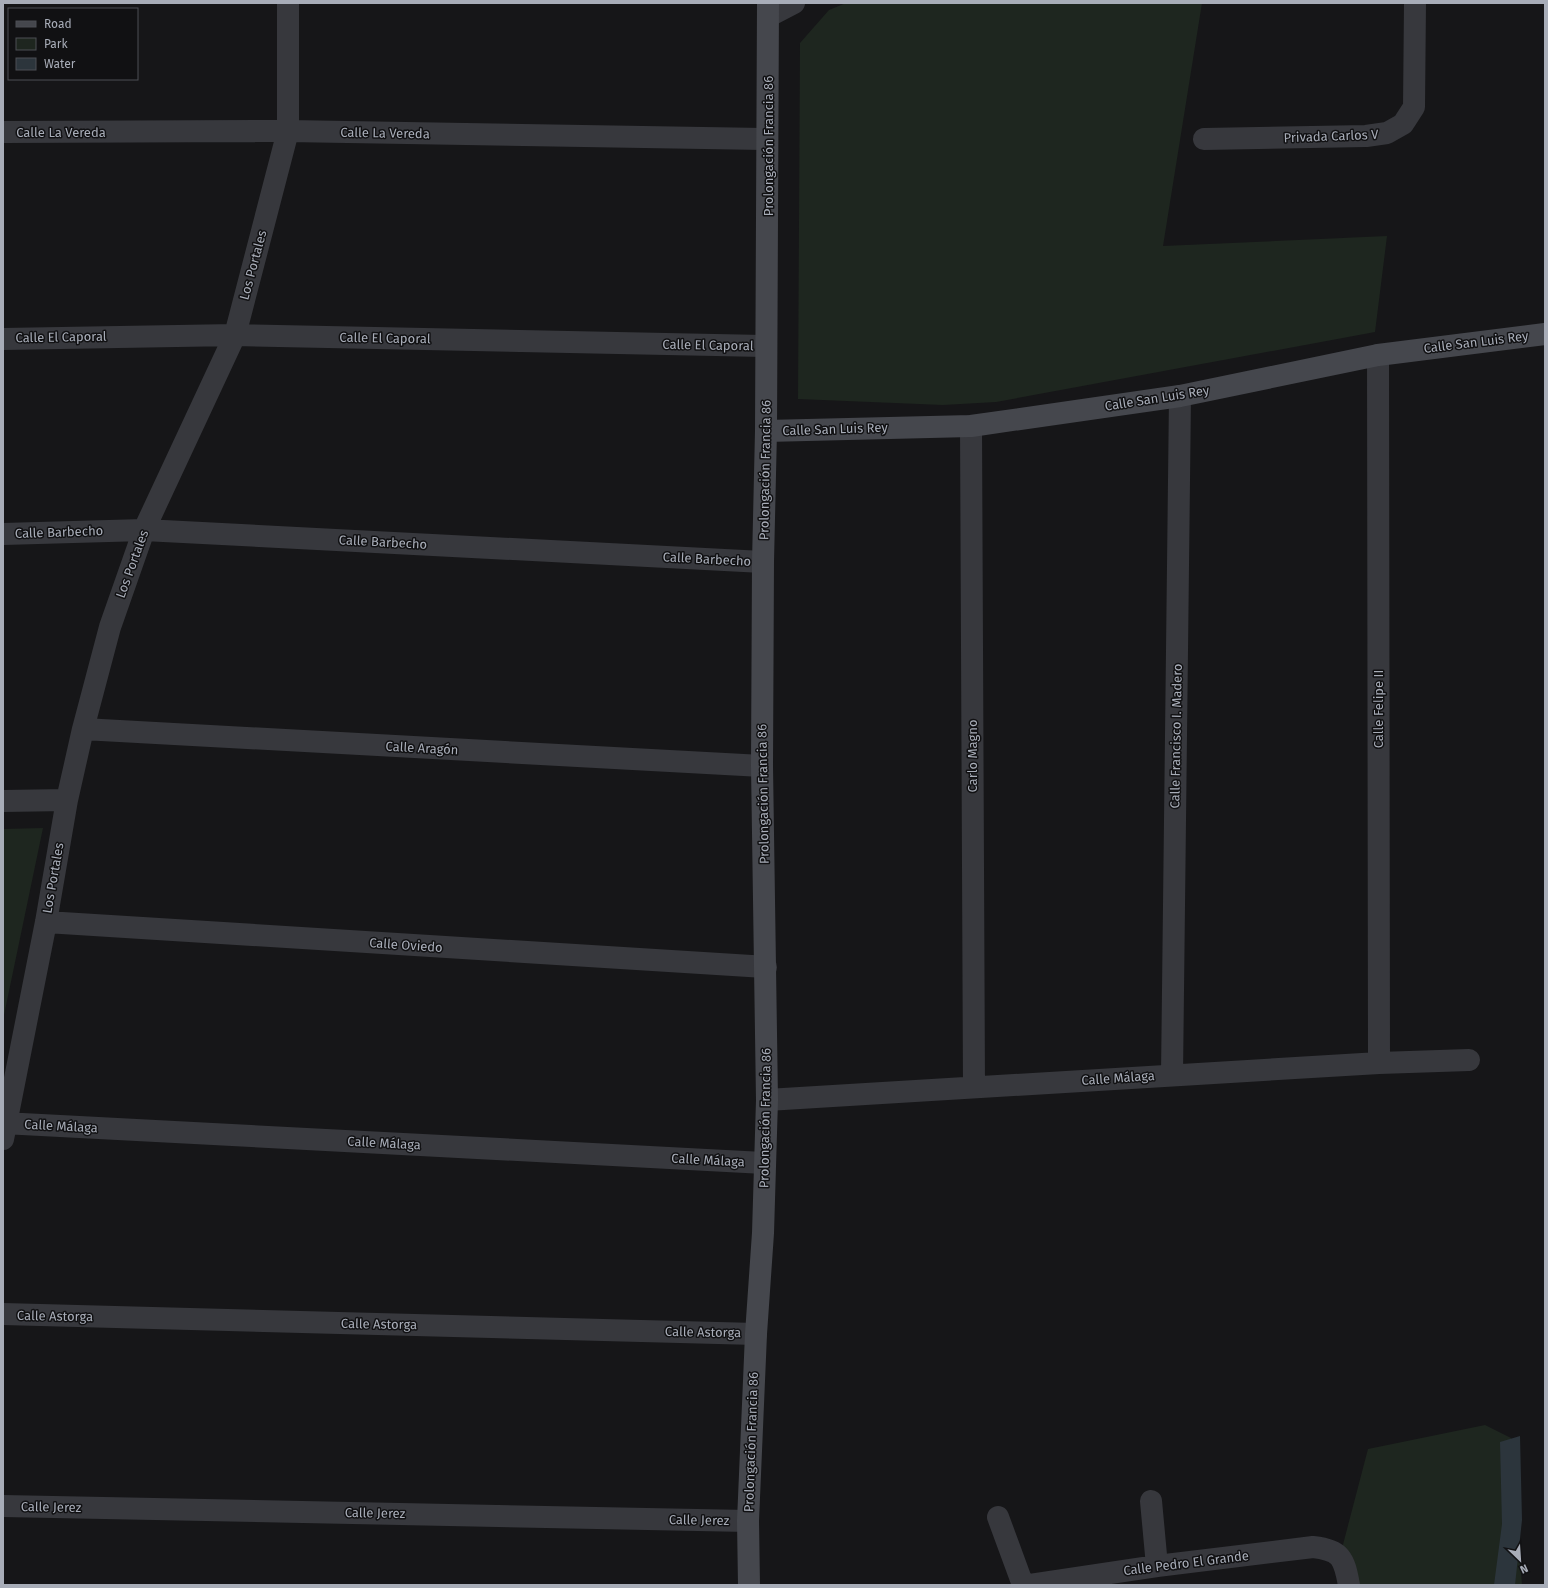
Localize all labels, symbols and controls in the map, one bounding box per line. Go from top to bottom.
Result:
legend [8,8,138,80]
text: Road [44,17,72,31]
text: Park [44,37,68,51]
text: Water [44,57,76,71]
street label: Prolongación Francia 86 [761,76,776,216]
street label: Calle La Vereda [16,125,106,140]
street label: Calle La Vereda [340,125,430,141]
street label: Privada Carlos V [1283,127,1379,145]
street label: Los Portales [237,229,269,301]
street label: Calle San Luis Rey [1423,328,1530,356]
street label: Calle El Caporal [15,329,107,345]
street label: Calle El Caporal [339,330,431,346]
street label: Calle El Caporal [662,337,754,353]
street label: Calle San Luis Rey [1104,382,1211,414]
street label: Prolongación Francia 86 [756,400,774,540]
street label: Calle San Luis Rey [782,420,889,438]
street label: Calle Barbecho [15,523,103,541]
street label: Los Portales [113,528,151,600]
street label: Calle Barbecho [338,532,428,552]
street label: Calle Barbecho [662,549,752,569]
street label: Calle Francisco I. Madero [1167,663,1185,809]
street label: Calle Felipe II [1371,670,1386,748]
street label: Carlo Magno [965,719,980,793]
street label: Prolongación Francia 86 [754,724,772,864]
street label: Calle Aragón [385,739,459,757]
street label: Los Portales [39,841,67,915]
street label: Calle Oviedo [369,935,443,955]
street label: Prolongación Francia 86 [756,1048,774,1188]
street label: Calle Málaga [1081,1068,1155,1088]
street label: Calle Málaga [24,1117,98,1135]
street label: Calle Málaga [347,1134,421,1152]
street label: Calle Málaga [671,1151,745,1169]
street label: Calle Astorga [17,1308,93,1324]
street label: Calle Astorga [341,1316,417,1332]
street label: Calle Astorga [665,1324,741,1340]
street label: Prolongación Francia 86 [741,1372,761,1512]
street label: Calle Jerez [21,1499,82,1515]
street label: Calle Jerez [345,1505,406,1521]
street label: Calle Jerez [669,1512,730,1528]
north arrow [1500,1540,1540,1580]
street label: Calle Pedro El Grande [1122,1548,1250,1578]
text: N [1518,1561,1530,1576]

